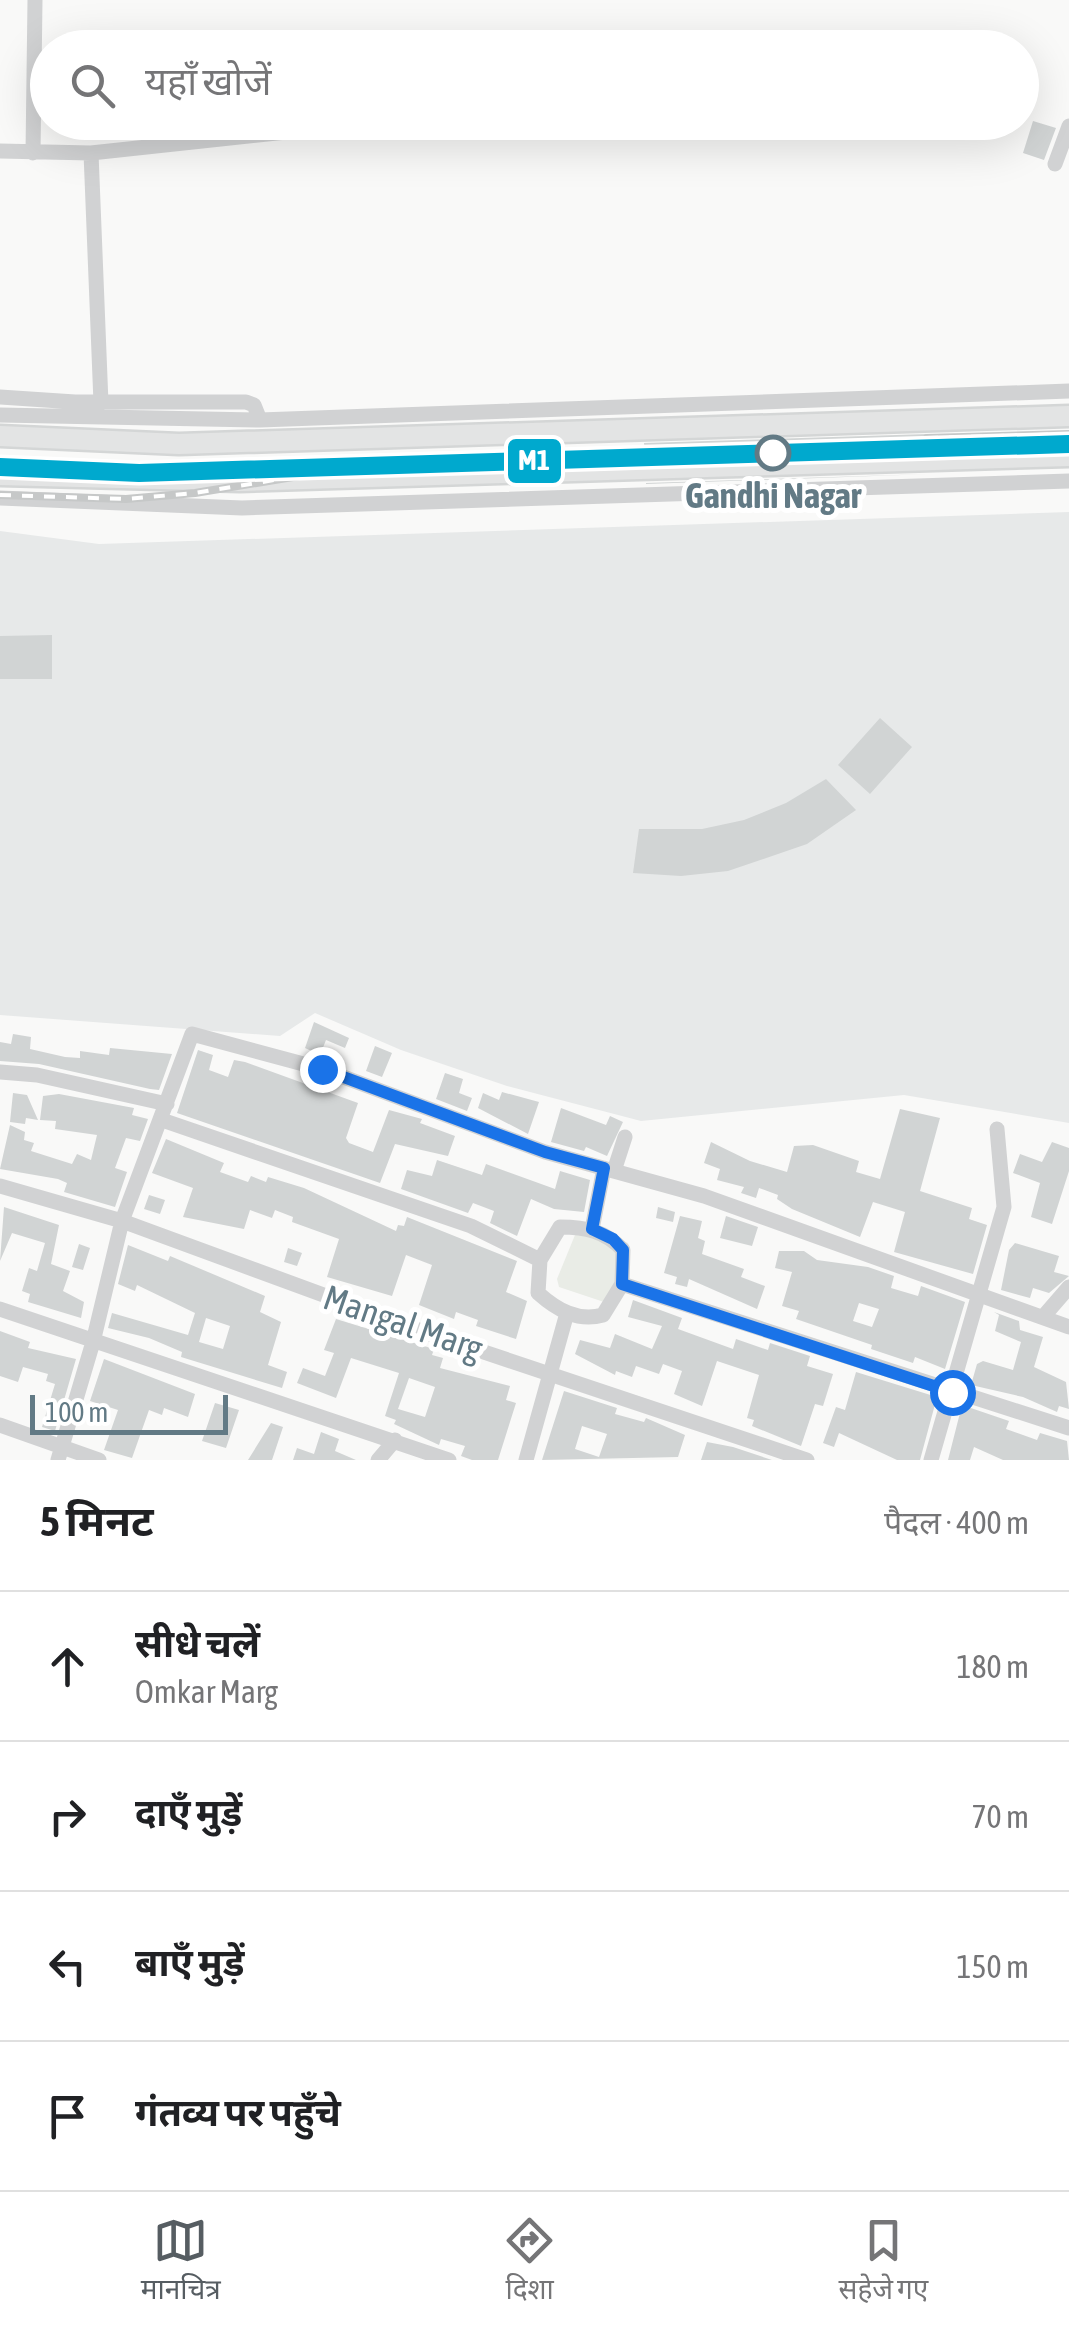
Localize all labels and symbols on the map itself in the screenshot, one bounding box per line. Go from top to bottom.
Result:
marker: Gandhi Nagar [756,436,790,470]
line badge: M1 [506,437,563,485]
text: M1 [518,444,550,476]
place label: Gandhi Nagar [685,475,862,515]
route end [300,1047,346,1093]
street label: Mangal Marg [319,1276,488,1368]
route start [930,1370,976,1416]
scale bar [30,1390,228,1434]

